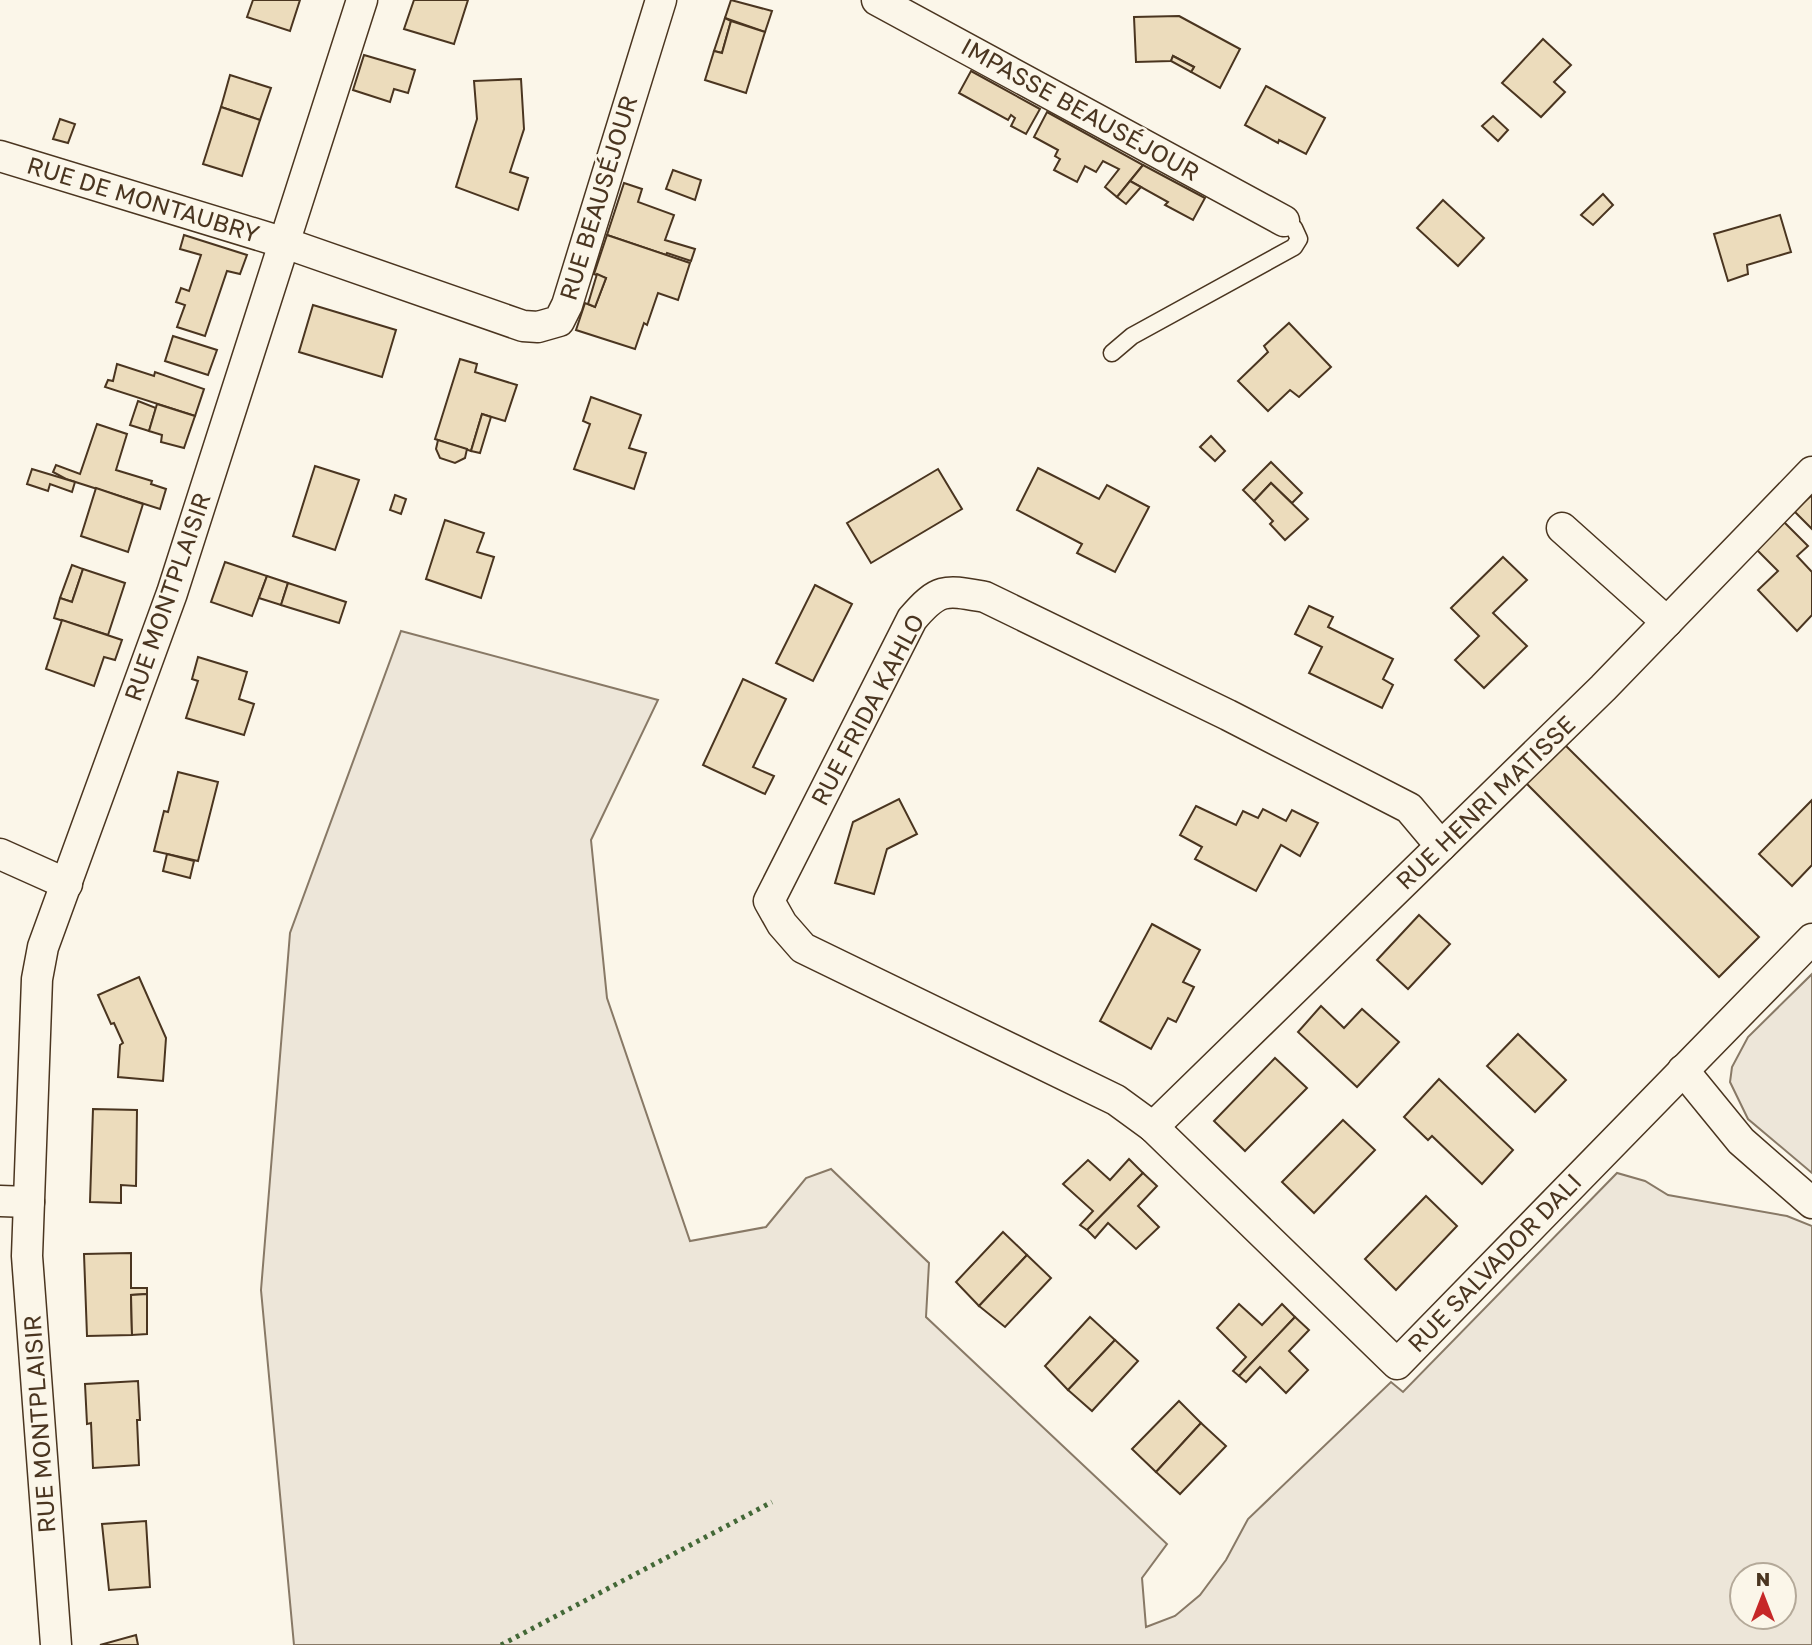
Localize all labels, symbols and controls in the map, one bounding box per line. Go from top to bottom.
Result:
street label: IMPASSE BEAUSÉJOUR [957,31,1205,186]
street label: RUE BEAUSÉJOUR [553,92,643,304]
street label: RUE DE MONTAUBRY [24,149,264,248]
street label: RUE MONTPLAISIR [117,488,216,705]
street label: RUE FRIDA KAHLO [804,609,929,810]
street label: RUE HENRI MATISSE [1389,709,1581,895]
street label: RUE SALVADOR DALI [1401,1167,1587,1357]
street label: RUE MONTPLAISIR [16,1314,61,1534]
north arrow [1728,1561,1798,1631]
text: N [1756,1567,1770,1590]

